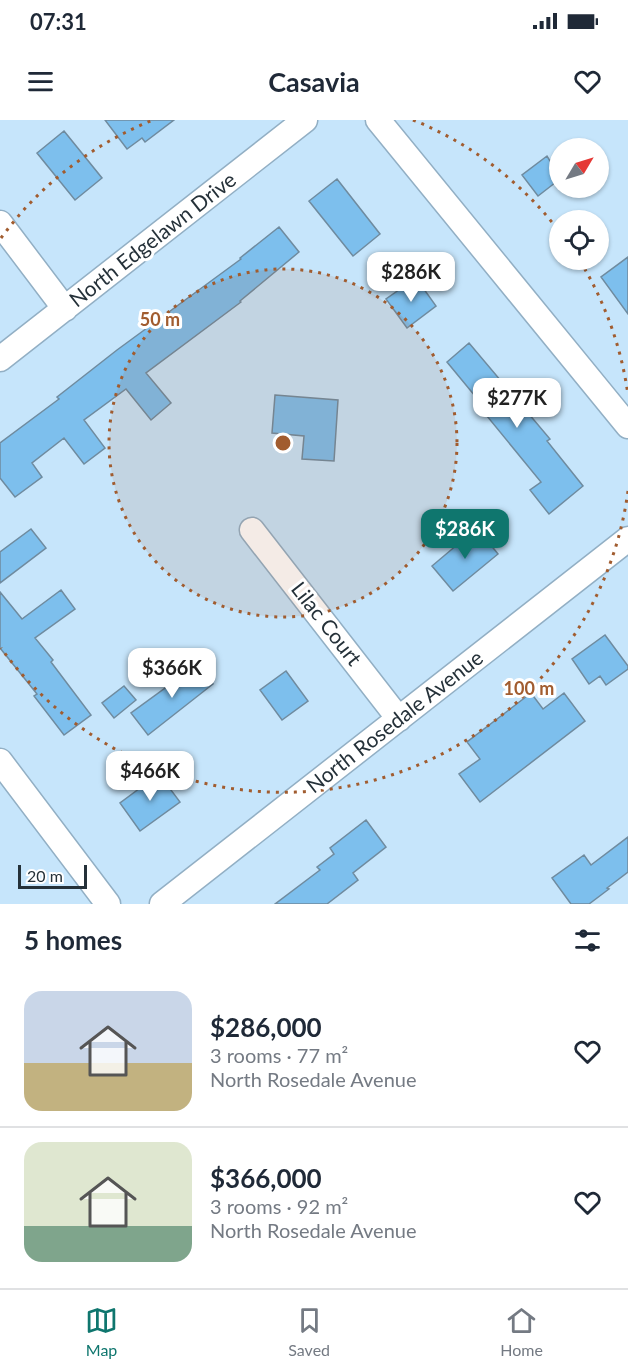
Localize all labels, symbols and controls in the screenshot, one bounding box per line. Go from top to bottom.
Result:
text: 07:31 [30,8,87,35]
icon: menu [24,65,57,98]
text: Casavia [268,65,360,98]
icon: heart [571,65,604,98]
north arrow [549,138,609,198]
map controls [549,138,609,270]
street label: North Edgelawn Drive [64,166,240,312]
button: locate [549,210,609,270]
pin: $286K [369,252,453,303]
text: $286K [381,259,441,283]
text: 50 m [140,308,180,330]
pin: $277K [475,378,559,429]
text: $277K [487,385,547,409]
centre of rings [273,433,293,453]
pin: $286K [423,509,507,560]
text: $286K [435,516,495,540]
street label: Lilac Court [287,576,368,670]
street label: North Rosedale Avenue [301,644,487,797]
pin: $366K [130,648,214,699]
text: $366K [142,655,202,679]
text: 100 m [504,677,554,699]
pin: $466K [108,751,192,802]
text: $466K [120,758,180,782]
scale bar [18,862,87,890]
text: 20 m [27,866,63,885]
text: 5 homes [24,924,122,956]
icon: filters [571,924,604,957]
text: $286,000 [210,1011,322,1043]
icon: home [72,1015,144,1087]
icon: heart [571,1035,604,1068]
text: 3 rooms · 77 m² [210,1043,348,1067]
text: North Rosedale Avenue [210,1067,417,1091]
text: $366,000 [210,1162,322,1194]
icon: home [72,1166,144,1238]
icon: heart [571,1186,604,1219]
text: 3 rooms · 92 m² [210,1194,348,1218]
text: North Rosedale Avenue [210,1218,417,1242]
tab: Map [85,1304,118,1359]
tab: Saved [288,1304,330,1359]
tab: Home [500,1304,543,1359]

